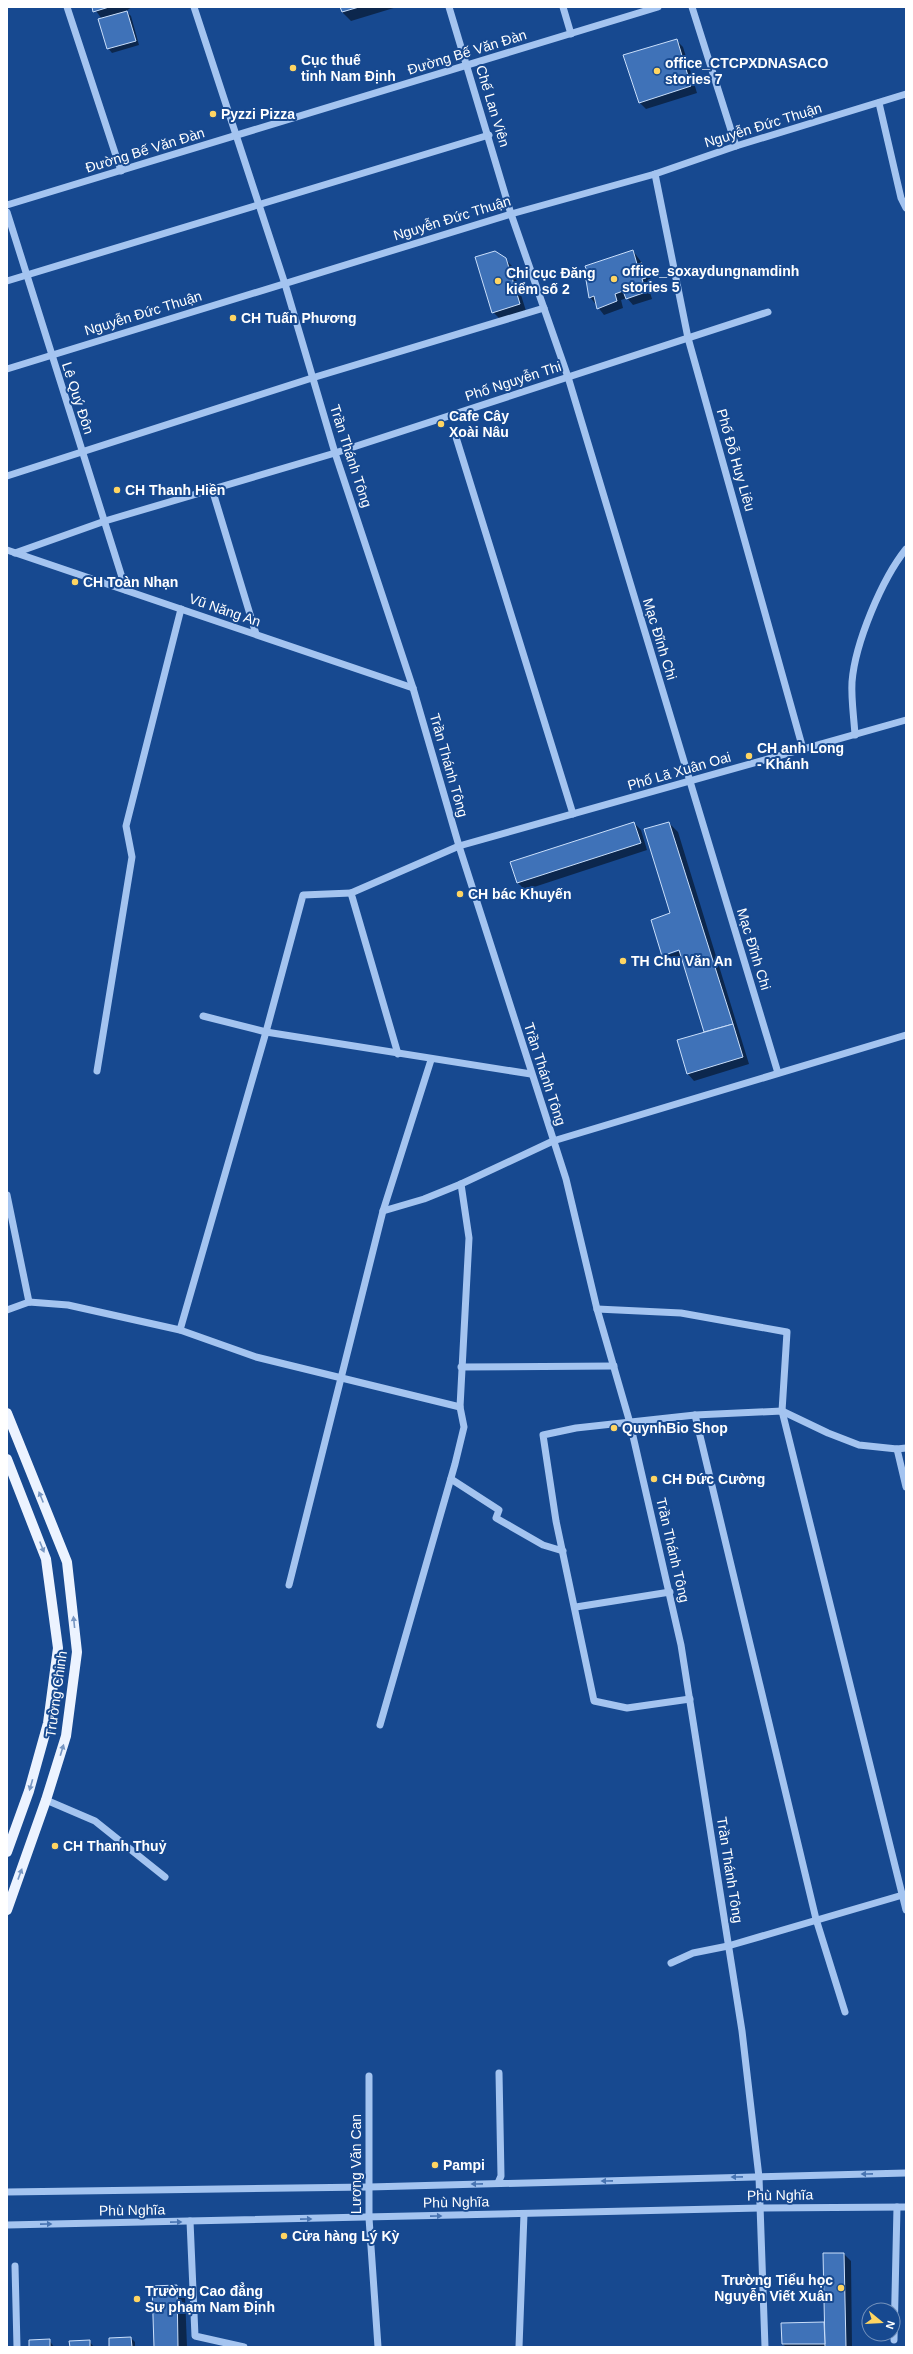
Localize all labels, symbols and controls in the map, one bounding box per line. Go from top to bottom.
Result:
street label: Đường Bế Văn Đàn [406,26,528,78]
place label: Cục thuế tỉnh Nam Định [301,52,396,84]
place label: office_CTCPXDNASACO stories 7 [665,55,828,87]
marker: Cục thuế tỉnh Nam Định [288,63,298,73]
street label: Chế Lan Viên [473,63,513,149]
marker: office_CTCPXDNASACO stories 7 [652,66,662,76]
street label: Nguyễn Đức Thuận [702,100,824,150]
place label: Pyzzi Pizza [221,106,295,122]
marker: Pyzzi Pizza [208,109,218,119]
street label: Đường Bế Văn Đàn [84,124,206,176]
street label: Nguyễn Đức Thuận [391,193,513,243]
place label: office_soxaydungnamdinh stories 5 [622,263,799,295]
place label: Chi cục Đăng kiểm số 2 [506,265,595,297]
marker: office_soxaydungnamdinh stories 5 [609,274,619,284]
marker: Chi cục Đăng kiểm số 2 [493,276,503,286]
street label: Nguyễn Đức Thuận [82,288,204,338]
place label: CH Tuấn Phương [241,310,357,326]
marker: CH Tuấn Phương [228,313,238,323]
street label: Phố Nguyễn Thi [463,358,563,404]
street label: Lê Quý Đôn [59,360,97,436]
street label: Trần Thánh Tông [327,403,375,509]
street label: Phố Đỗ Huy Liêu [714,407,758,513]
place label: Cafe Cây Xoài Nâu [449,408,509,440]
marker: Cafe Cây Xoài Nâu [436,419,446,429]
place label: CH Thanh Hiền [125,482,225,498]
marker: CH Thanh Hiền [112,485,122,495]
place label: CH Toàn Nhạn [83,574,178,590]
marker: CH Toàn Nhạn [70,577,80,587]
street label: Vũ Năng An [187,590,263,630]
street label: Mạc Đĩnh Chi [640,596,680,682]
street label: Trần Thánh Tông [427,711,471,819]
place label: CH anh Long - Khánh [757,740,844,772]
street label: Phố Lã Xuân Oai [626,749,732,793]
marker: CH anh Long - Khánh [744,751,754,761]
place label: CH bác Khuyến [468,886,571,902]
marker: CH bác Khuyến [455,889,465,899]
street label: Mạc Đĩnh Chi [734,906,774,992]
place label: TH Chu Văn An [631,953,732,969]
marker: TH Chu Văn An [618,956,628,966]
street label: Trần Thánh Tông [521,1021,569,1127]
place label: QuynhBio Shop [622,1420,728,1436]
marker: QuynhBio Shop [609,1423,619,1433]
place label: CH Đức Cường [662,1471,765,1487]
marker: CH Đức Cường [649,1474,659,1484]
one-way arrow [38,1491,44,1503]
street label: Trần Thánh Tông [653,1496,693,1604]
one-way arrow [39,1542,45,1554]
one-way arrow [71,1616,77,1628]
street label: Trường Chinh [42,1650,70,1738]
one-way arrow [59,1744,65,1756]
one-way arrow [28,1779,34,1791]
street label: Trần Thánh Tông [714,1816,746,1924]
place label: CH Thanh Thuỷ [63,1838,167,1854]
marker: CH Thanh Thuỷ [50,1841,60,1851]
one-way arrow [17,1867,23,1879]
street label: Lương Văn Can [348,2114,364,2214]
place label: Pampi [443,2157,485,2173]
marker: Pampi [430,2160,440,2170]
one-way arrow [860,2171,873,2177]
one-way arrow [731,2174,743,2181]
one-way arrow [600,2178,613,2184]
one-way arrow [470,2181,483,2187]
street label: Phù Nghĩa [747,2186,813,2204]
street label: Phù Nghĩa [423,2193,489,2211]
street label: Phù Nghĩa [99,2201,165,2219]
one-way arrow [430,2213,443,2219]
one-way arrow [300,2216,313,2222]
one-way arrow [170,2219,183,2225]
one-way arrow [40,2221,53,2227]
place label: Cửa hàng Lý Kỳ [292,2228,400,2244]
marker: Cửa hàng Lý Kỳ [279,2231,289,2241]
place label: Trường Tiểu học Nguyễn Viết Xuân [714,2272,833,2304]
place label: Trường Cao đẳng Sư phạm Nam Định [145,2282,275,2315]
marker: Trường Tiểu học Nguyễn Viết Xuân [836,2283,846,2293]
marker: Trường Cao đẳng Sư phạm Nam Định [132,2294,142,2304]
north arrow [861,2302,901,2342]
text: N [884,2319,897,2331]

